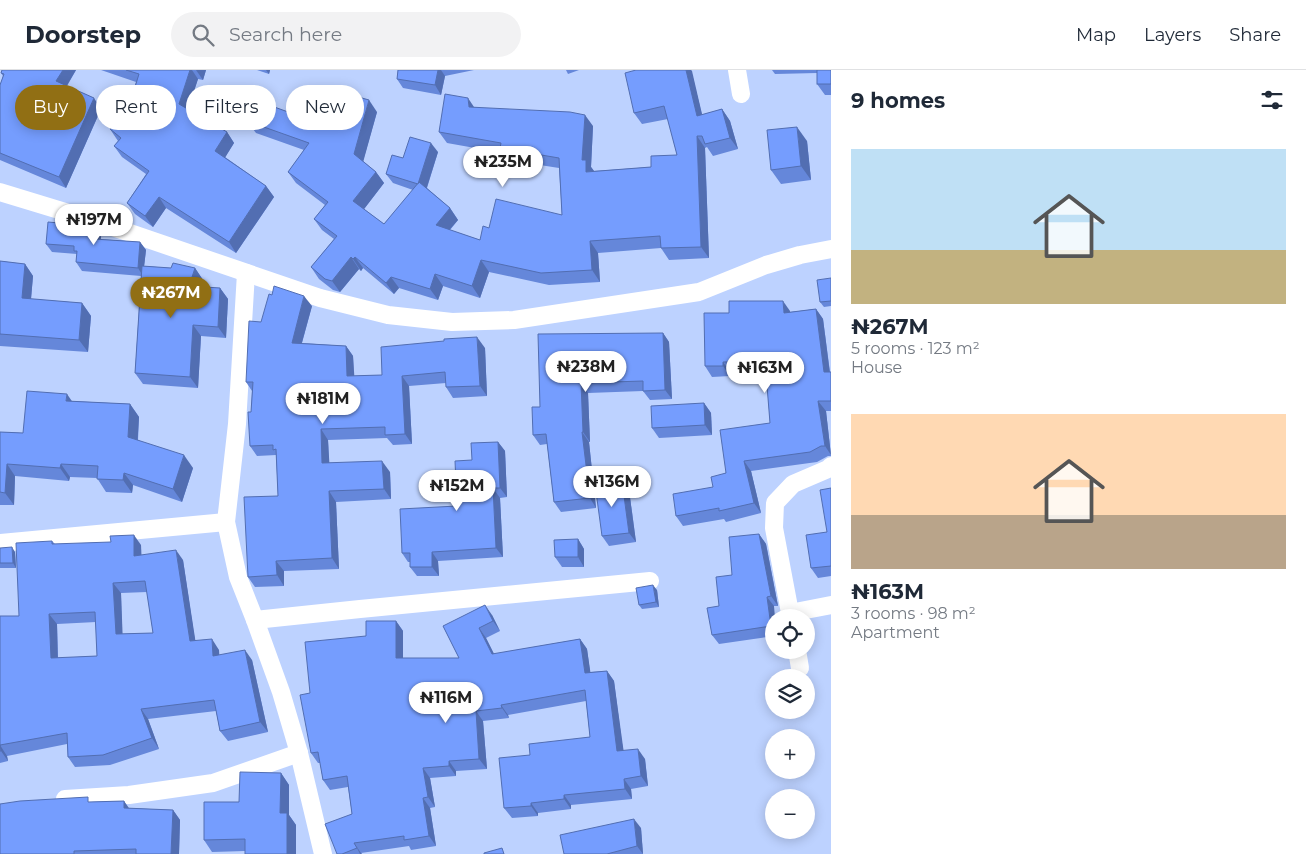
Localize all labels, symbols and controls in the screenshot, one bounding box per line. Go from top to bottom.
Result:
search box [171,12,521,57]
text: Doorstep [25,20,141,49]
icon: search [189,21,217,49]
text: Search here [229,23,342,46]
text: Map [1076,24,1116,46]
text: Layers [1144,24,1201,46]
text: Share [1229,24,1281,46]
chip: Buy [15,85,86,130]
chip: Rent [96,85,176,130]
chip: Filters [186,85,276,130]
chip: New [286,85,364,130]
icon: filters [1258,86,1286,114]
text: 9 homes [851,88,945,113]
pin: ₦235M [468,146,538,188]
text: ₦235M [474,152,532,171]
icon: home [1024,181,1114,271]
pin: ₦197M [59,204,129,246]
text: ₦197M [66,210,122,229]
pin: ₦267M [136,276,206,319]
text: ₦267M [141,283,201,302]
text: ₦267M [851,314,929,339]
text: 5 rooms · 123 m² [851,339,980,358]
pin: ₦238M [551,350,621,393]
pin: ₦163M [730,352,800,394]
text: ₦238M [556,357,616,376]
text: ₦163M [737,358,793,377]
text: House [851,358,902,377]
pin: ₦181M [288,382,358,425]
text: ₦181M [297,389,349,408]
icon: home [1024,446,1114,536]
pin: ₦136M [577,466,647,508]
pin: ₦152M [422,470,492,512]
text: ₦136M [584,472,640,491]
text: ₦152M [430,476,484,495]
text: ₦163M [851,579,924,604]
text: 3 rooms · 98 m² [851,604,976,623]
map controls [765,609,815,839]
button: locate [765,609,815,659]
text: Apartment [851,623,940,642]
button: layers [765,669,815,719]
pin: ₦116M [411,682,481,724]
text: ₦116M [420,688,472,707]
button: + [765,729,815,779]
button: − [765,789,815,839]

